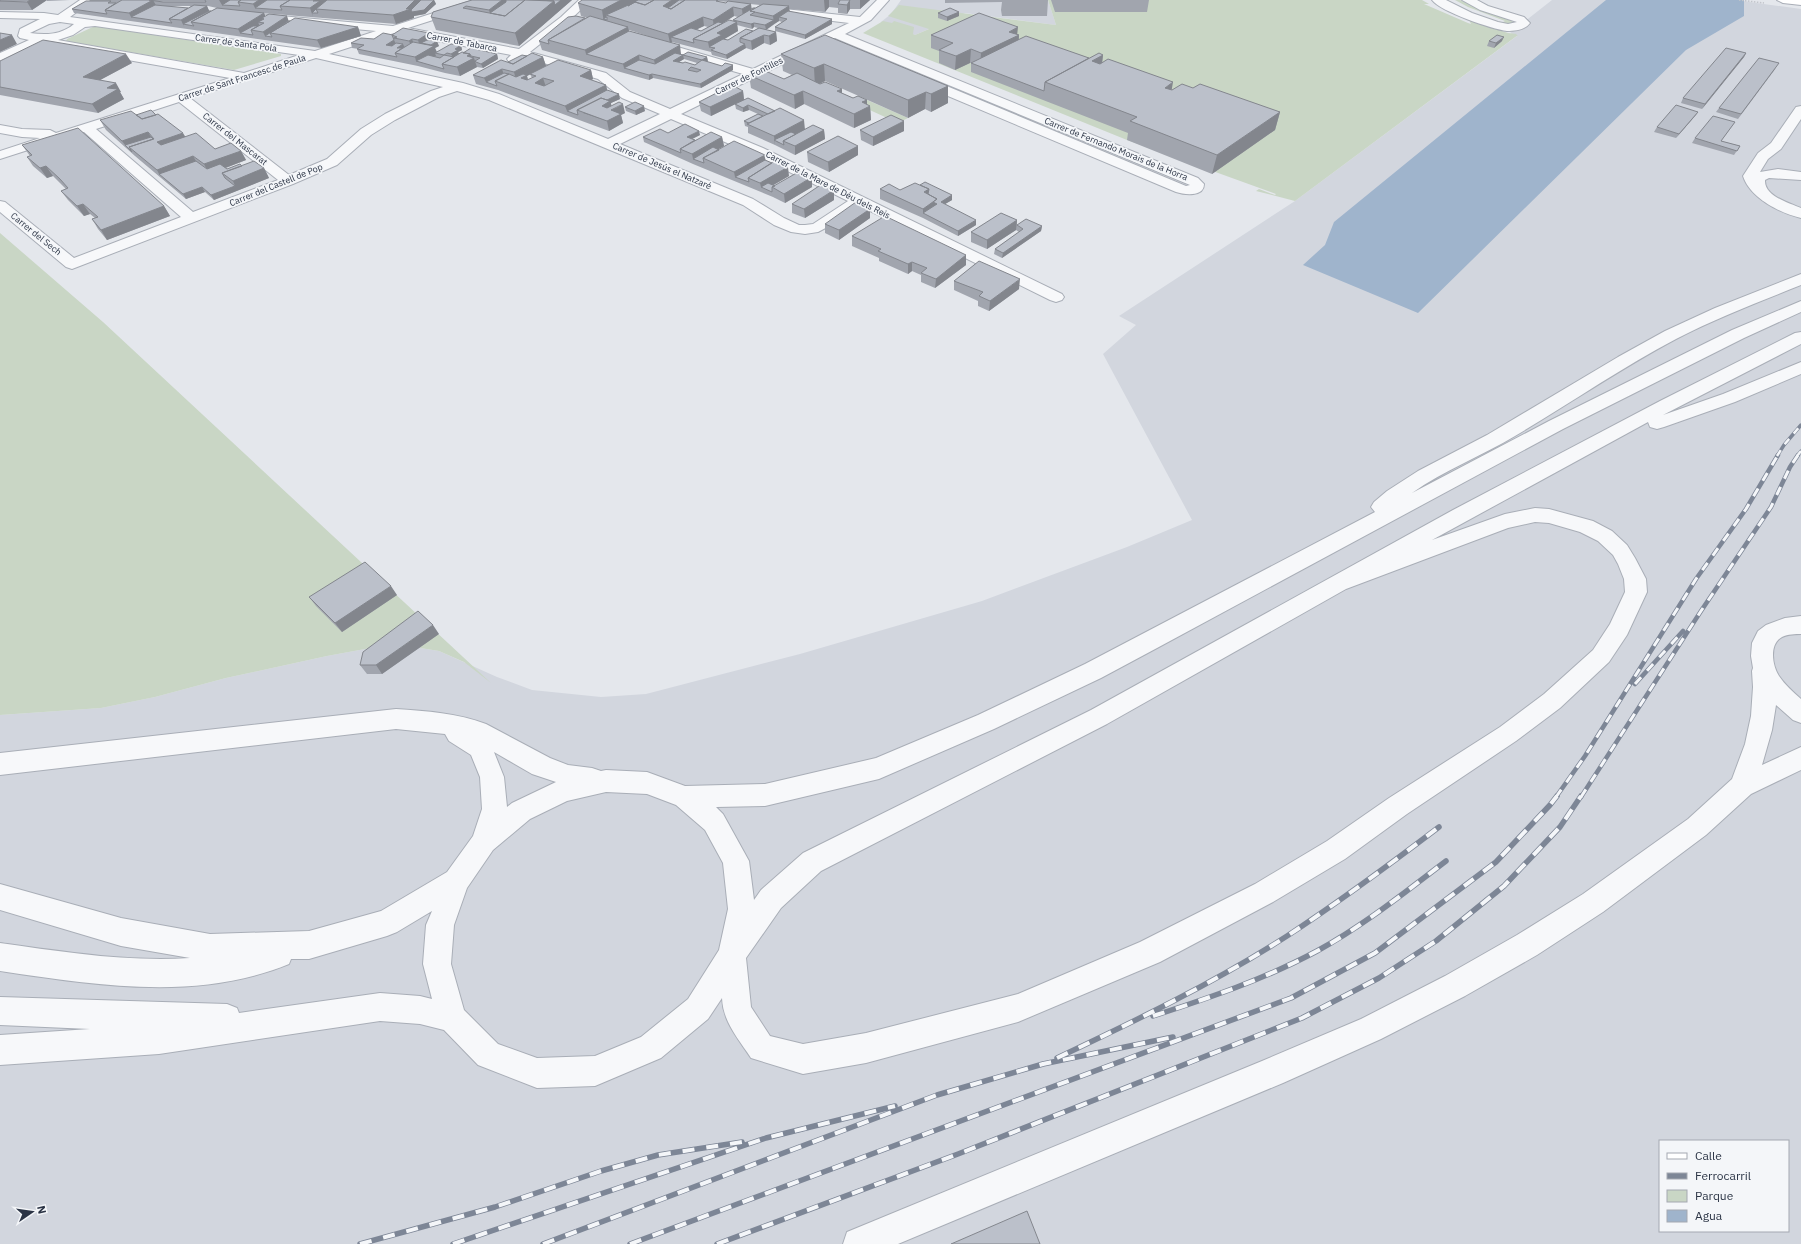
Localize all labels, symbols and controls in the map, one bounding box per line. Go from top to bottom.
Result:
street label: Carrer de Tabarca [426,29,498,54]
street label: Carrer de Santa Pola [194,31,278,54]
street label: Carrer de Sant Francesc de Paula [177,52,307,103]
street label: Carrer de Fontilles [713,54,785,97]
street label: Carrer del Mascarat [201,110,270,167]
street label: Carrer de Fernando Morais de la Horra [1043,115,1190,182]
street label: Carrer de Jesús el Natzaré [611,140,713,191]
street label: Carrer de la Mare de Déu dels Reis [764,148,892,221]
street label: Carrer del Castell de Pop [228,161,324,208]
street label: Carrer del Sech [9,210,64,257]
legend [1659,1140,1789,1232]
text: Calle [1695,1148,1722,1163]
text: Ferrocarril [1695,1168,1751,1183]
text: Parque [1695,1188,1734,1203]
north arrow [12,1192,52,1232]
text: N [34,1204,49,1215]
text: Agua [1695,1208,1723,1223]

